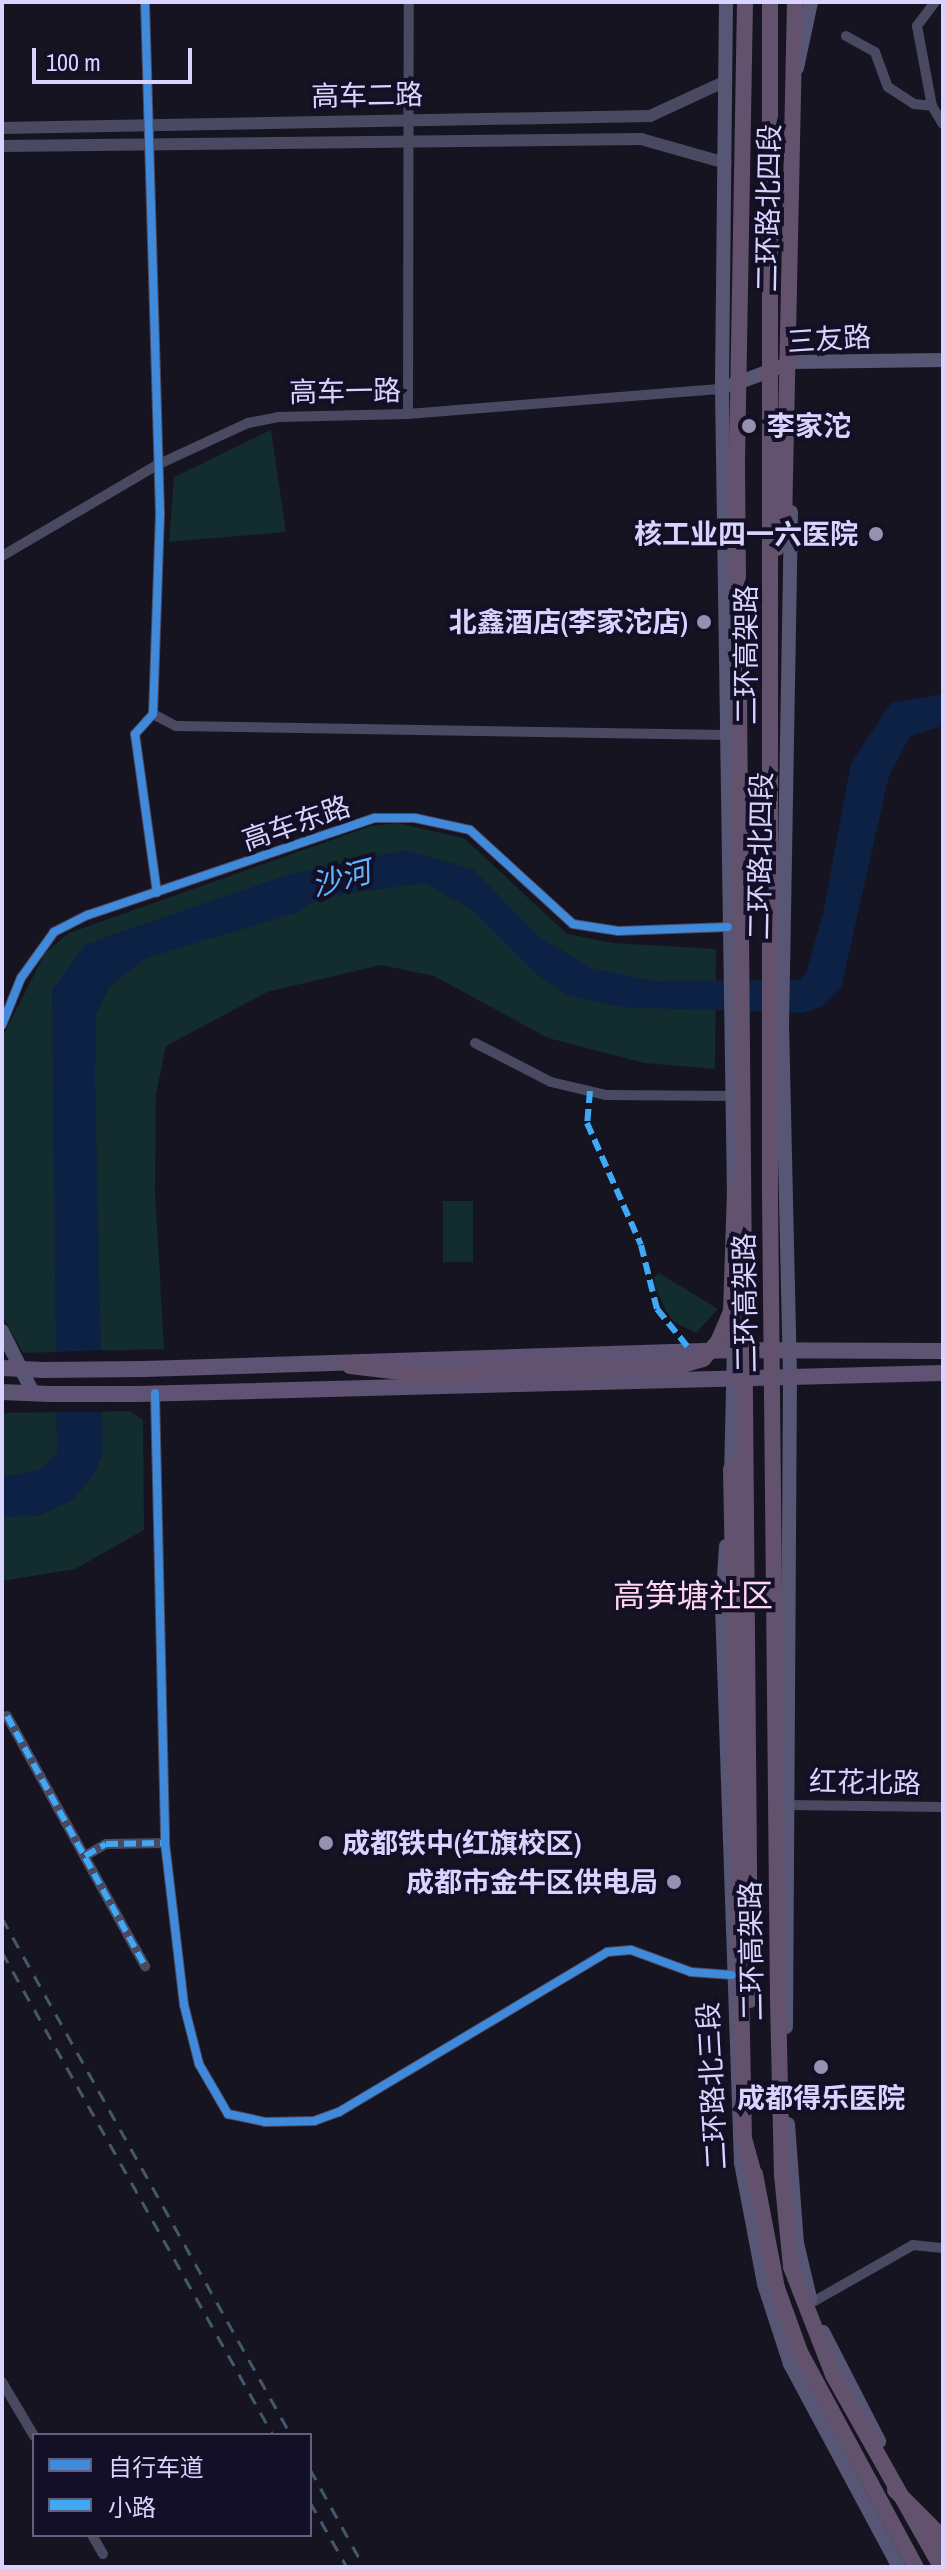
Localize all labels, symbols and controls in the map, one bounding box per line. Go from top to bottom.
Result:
scale bar [36,32,196,82]
text: 100 m [46,46,101,78]
street label: 高车二路 [311,77,423,113]
street label: 二环路北四段 [750,124,786,292]
street label: 三友路 [786,319,872,359]
street label: 高车一路 [289,373,401,409]
place label: 李家沱 [767,409,851,443]
marker: 李家沱 [738,415,760,437]
place label: 核工业四一六医院 [634,517,858,551]
marker: 核工业四一六医院 [865,523,887,545]
street label: 二环高架路 [729,585,763,725]
place label: 北鑫酒店(李家沱店) [449,605,688,639]
marker: 北鑫酒店(李家沱店) [695,613,713,631]
street label: 二环路北四段 [742,772,778,940]
street label: 高车东路 [238,789,354,857]
water label: 沙河 [307,853,375,903]
street label: 二环高架路 [727,1233,763,1373]
district label: 高笋塘社区 [613,1577,773,1615]
street label: 红花北路 [809,1764,921,1800]
place label: 成都铁中(红旗校区) [342,1826,581,1860]
marker: 成都铁中(红旗校区) [317,1834,335,1852]
place label: 成都市金牛区供电局 [406,1865,658,1899]
marker: 成都市金牛区供电局 [665,1873,683,1891]
street label: 二环高架路 [733,1881,769,2021]
street label: 二环路北三段 [691,2001,733,2171]
marker: 成都得乐医院 [810,2056,832,2078]
place label: 成都得乐医院 [737,2081,905,2115]
legend [32,2433,312,2537]
text: 自行车道 [108,2451,204,2483]
text: 小路 [108,2491,156,2523]

